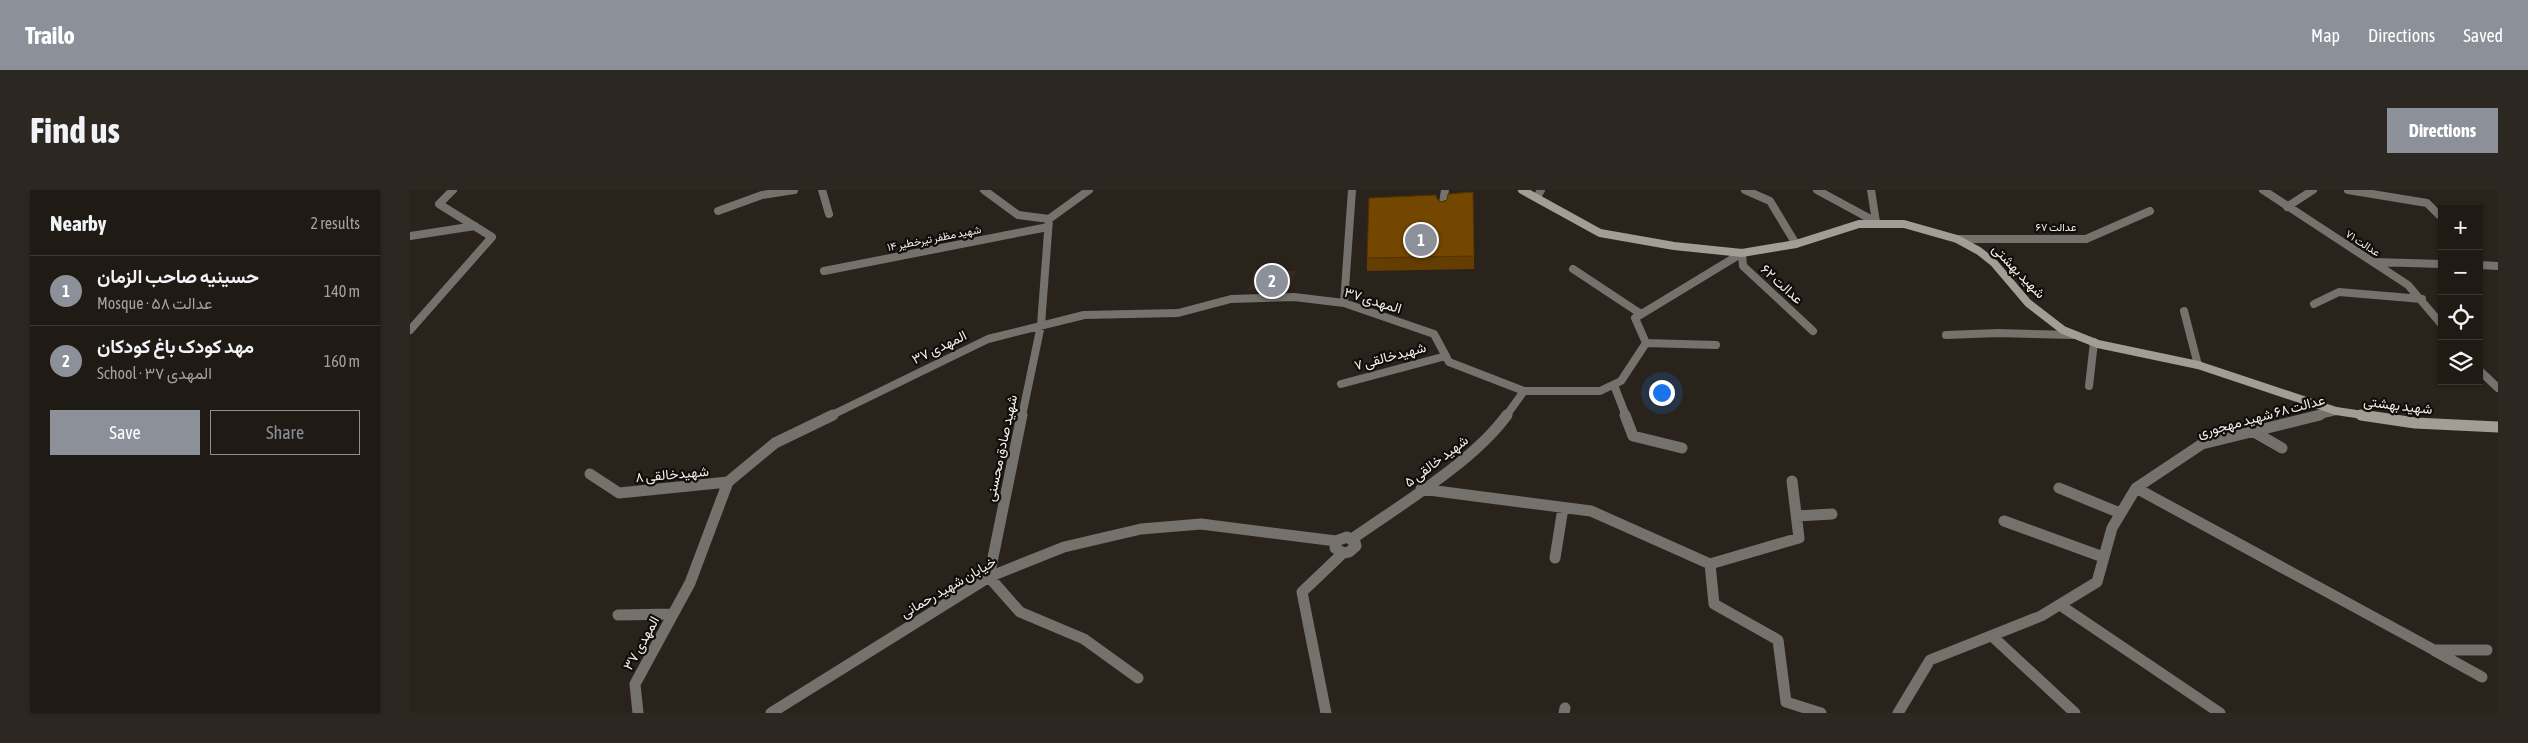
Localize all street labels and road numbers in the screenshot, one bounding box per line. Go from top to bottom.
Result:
street label: عدالت ۶۷ [2036,221,2077,233]
street label: شهید مظفر تیرخطیر ۱۴ [886,223,983,254]
street label: عدالت ۷۱ [2344,227,2383,259]
street label: شهید بهشتی [1988,240,2049,302]
street label: عدالت ۶۲ [1758,261,1806,307]
street label: المهدی ۳۷ [1342,284,1404,317]
street label: المهدی ۳۷ [909,327,969,368]
street label: شهیدخالقی ۷ [1352,339,1428,374]
street label: عدالت ۶۸ شهید مهجوری [2196,391,2327,442]
street label: شهید صادق محسنی [982,393,1021,503]
street label: شهید بهشتی [2362,393,2433,418]
street label: شهید خالقی ۵ [1401,432,1472,491]
street label: شهیدخالقی ۸ [635,463,710,486]
street label: خیابان شهید رحمانی [897,553,999,622]
street label: المهدی ۳۷ [620,613,663,673]

